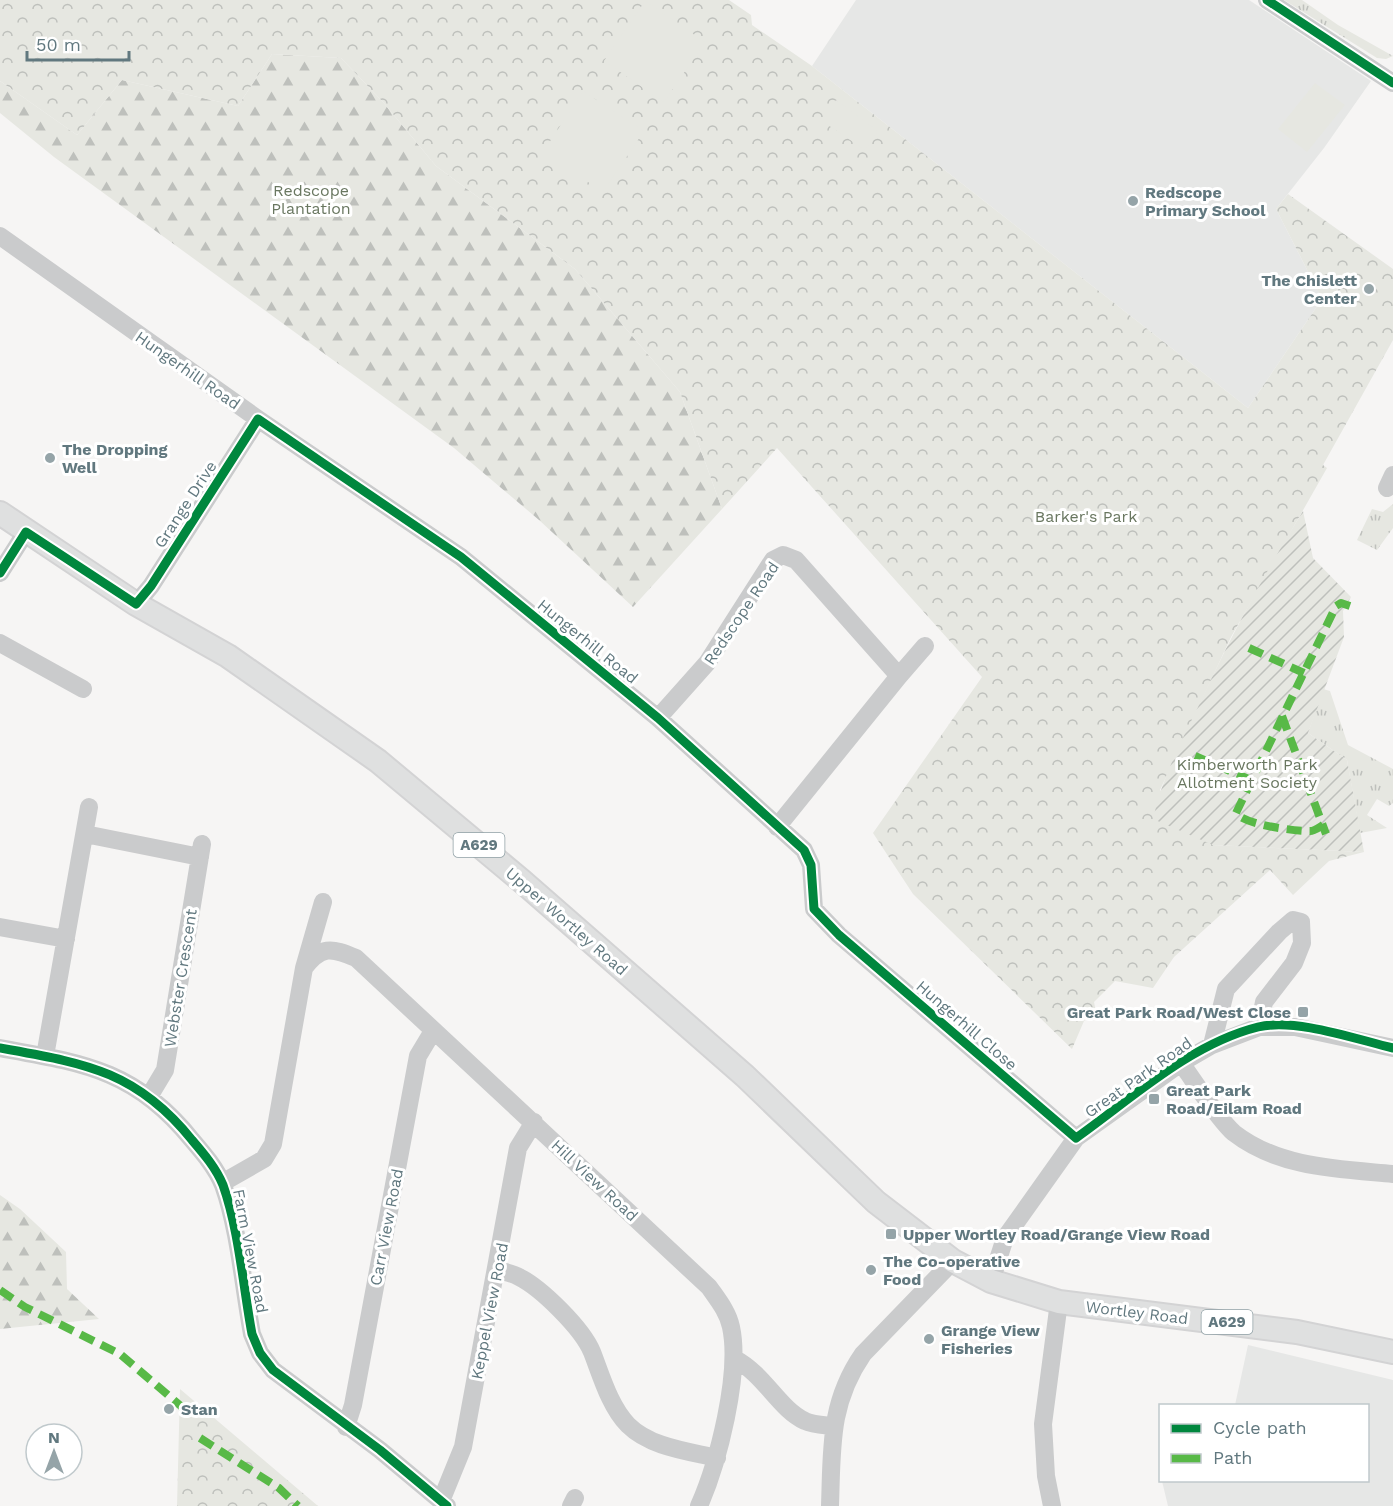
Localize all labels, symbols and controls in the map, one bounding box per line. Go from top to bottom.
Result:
scale bar [27,24,129,62]
text: 50 m [36,34,81,55]
park label: Redscope Plantation [271,181,351,218]
place label: Redscope Primary School [1145,183,1266,220]
marker: Redscope Primary School [1126,194,1140,208]
place label: The Chislett Center [1261,271,1357,308]
marker: The Chislett Center [1362,282,1376,296]
street label: Hungerhill Road [132,327,244,414]
place label: The Dropping Well [62,440,168,477]
marker: The Dropping Well [43,451,57,465]
street label: Grange Drive [150,457,221,551]
park label: Barker's Park [1035,507,1137,526]
street label: Redscope Road [700,558,783,669]
street label: Hungerhill Road [534,595,642,688]
park label: Kimberworth Park Allotment Society [1176,755,1318,792]
road number: A629 [454,833,504,857]
street label: Upper Wortley Road [502,863,631,979]
street label: Webster Crescent [160,907,201,1049]
street label: Hungerhill Close [912,976,1021,1074]
place label: Great Park Road/West Close [1067,1003,1291,1022]
marker: Great Park Road/West Close [1296,1005,1310,1019]
street label: Great Park Road [1081,1033,1196,1121]
place label: Great Park Road/Eilam Road [1166,1081,1302,1118]
marker: Great Park Road/Eilam Road [1147,1092,1161,1106]
street label: Hill View Road [547,1135,642,1225]
street label: Carr View Road [366,1167,407,1287]
street label: Farm View Road [229,1187,272,1315]
place label: Upper Wortley Road/Grange View Road [903,1225,1210,1244]
marker: Upper Wortley Road/Grange View Road [884,1227,898,1241]
street label: Keppel View Road [467,1241,512,1381]
place label: The Co-operative Food [883,1252,1020,1289]
marker: The Co-operative Food [864,1263,878,1277]
street label: Wortley Road [1085,1297,1189,1328]
road number: A629 [1202,1310,1252,1334]
place label: Grange View Fisheries [941,1321,1041,1358]
marker: Grange View Fisheries [922,1332,936,1346]
place label: Stan [181,1400,218,1419]
marker: Stan [162,1402,176,1416]
legend [1159,1404,1369,1482]
text: Cycle path [1213,1417,1307,1438]
north arrow [24,1422,84,1482]
text: N [48,1428,60,1447]
text: Path [1213,1447,1253,1468]

